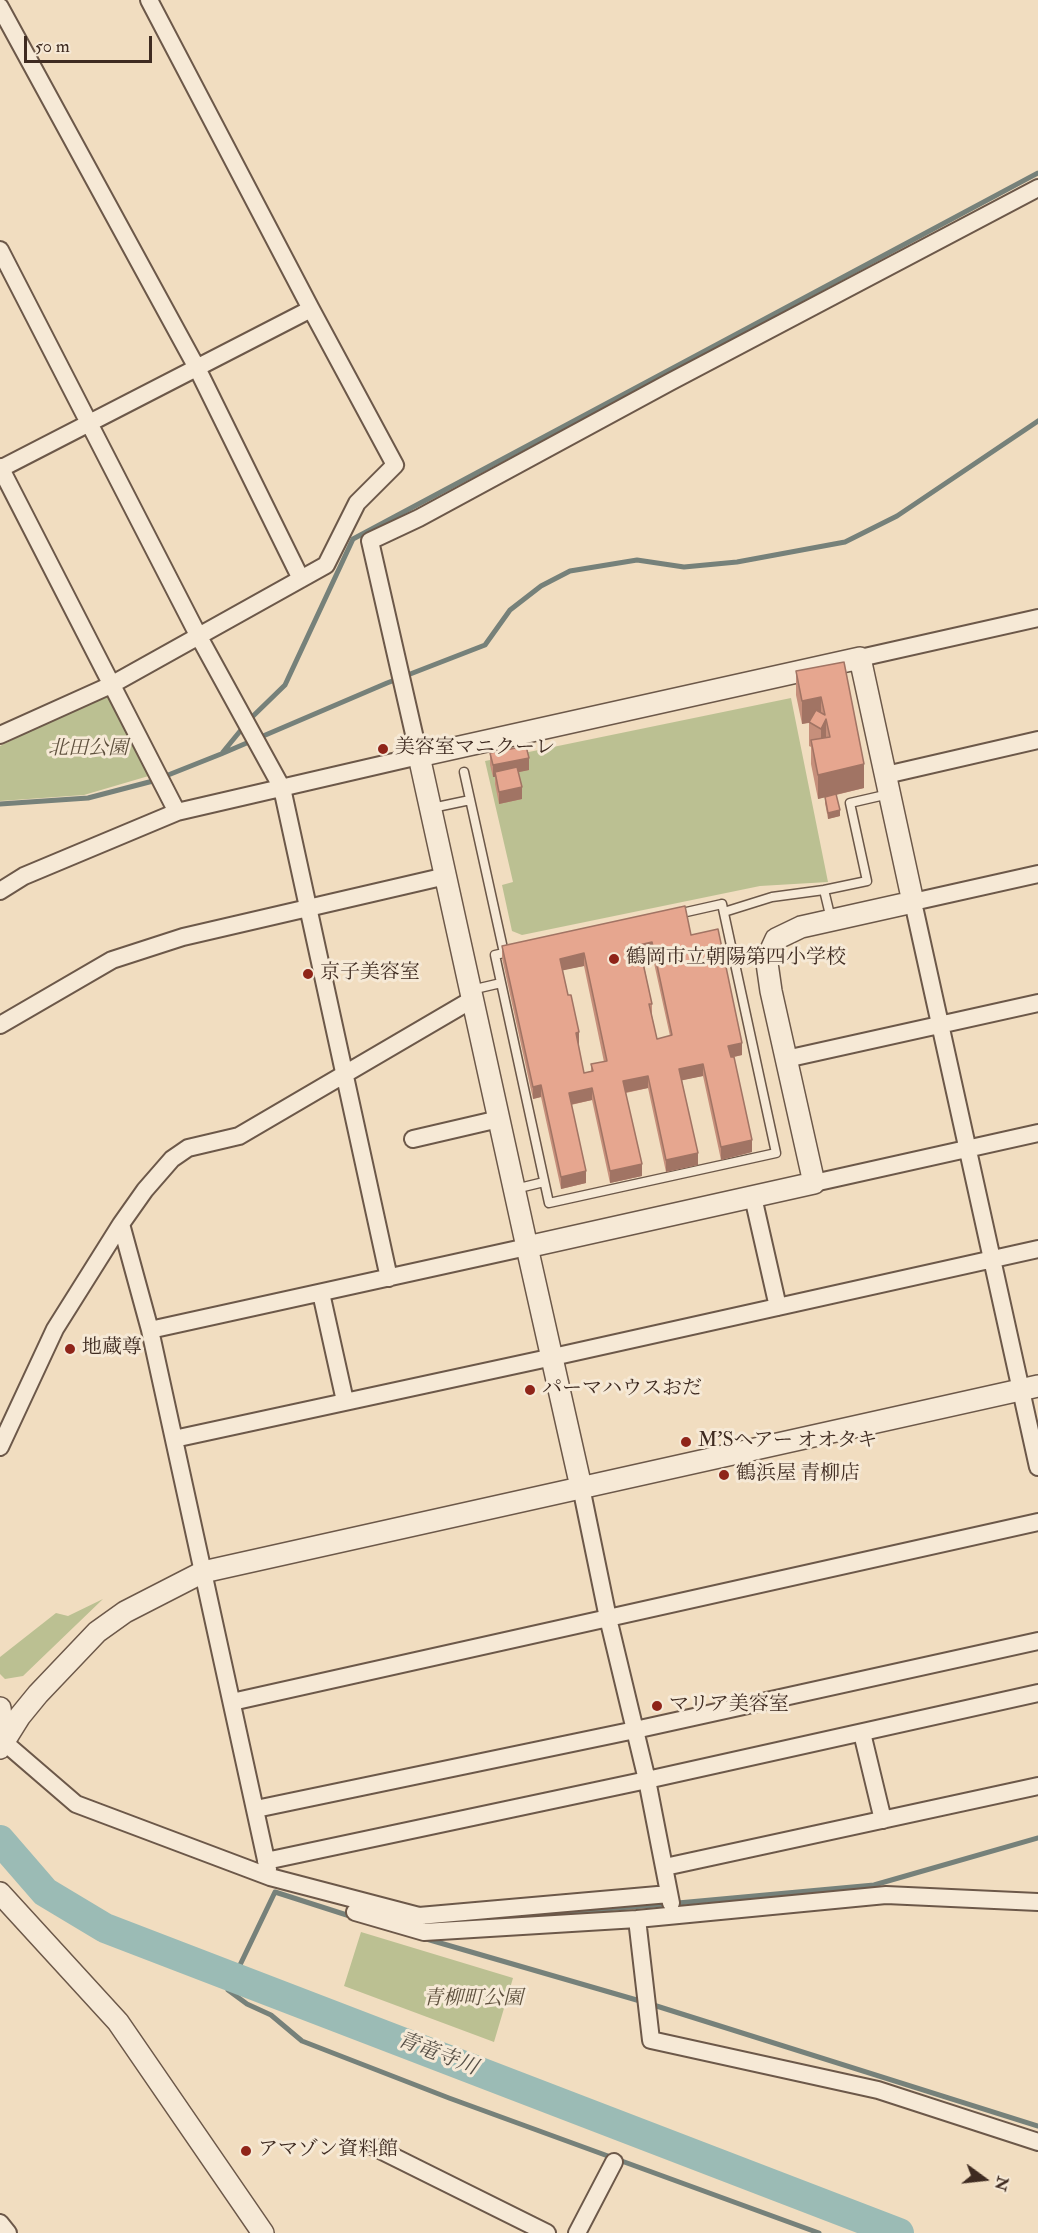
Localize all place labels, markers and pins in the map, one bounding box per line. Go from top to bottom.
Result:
place label: 美容室マニクーレ [395,737,555,761]
marker: 美容室マニクーレ [376,742,390,756]
place label: 鶴岡市立朝陽第四小学校 [626,947,846,971]
marker: 鶴岡市立朝陽第四小学校 [607,952,621,966]
place label: 京子美容室 [320,962,420,986]
marker: 京子美容室 [301,967,315,981]
place label: 地蔵尊 [82,1337,142,1361]
marker: 地蔵尊 [63,1342,77,1356]
place label: パーマハウスおだ [542,1378,702,1402]
marker: パーマハウスおだ [523,1383,537,1397]
place label: M'Sヘアー オオタキ [698,1430,877,1454]
marker: M'Sヘアー オオタキ [679,1435,693,1449]
place label: 鶴浜屋 青柳店 [736,1463,860,1487]
marker: 鶴浜屋 青柳店 [717,1468,731,1482]
place label: マリア美容室 [669,1694,789,1718]
marker: マリア美容室 [650,1699,664,1713]
place label: アマゾン資料館 [258,2139,398,2163]
marker: アマゾン資料館 [239,2144,253,2158]

